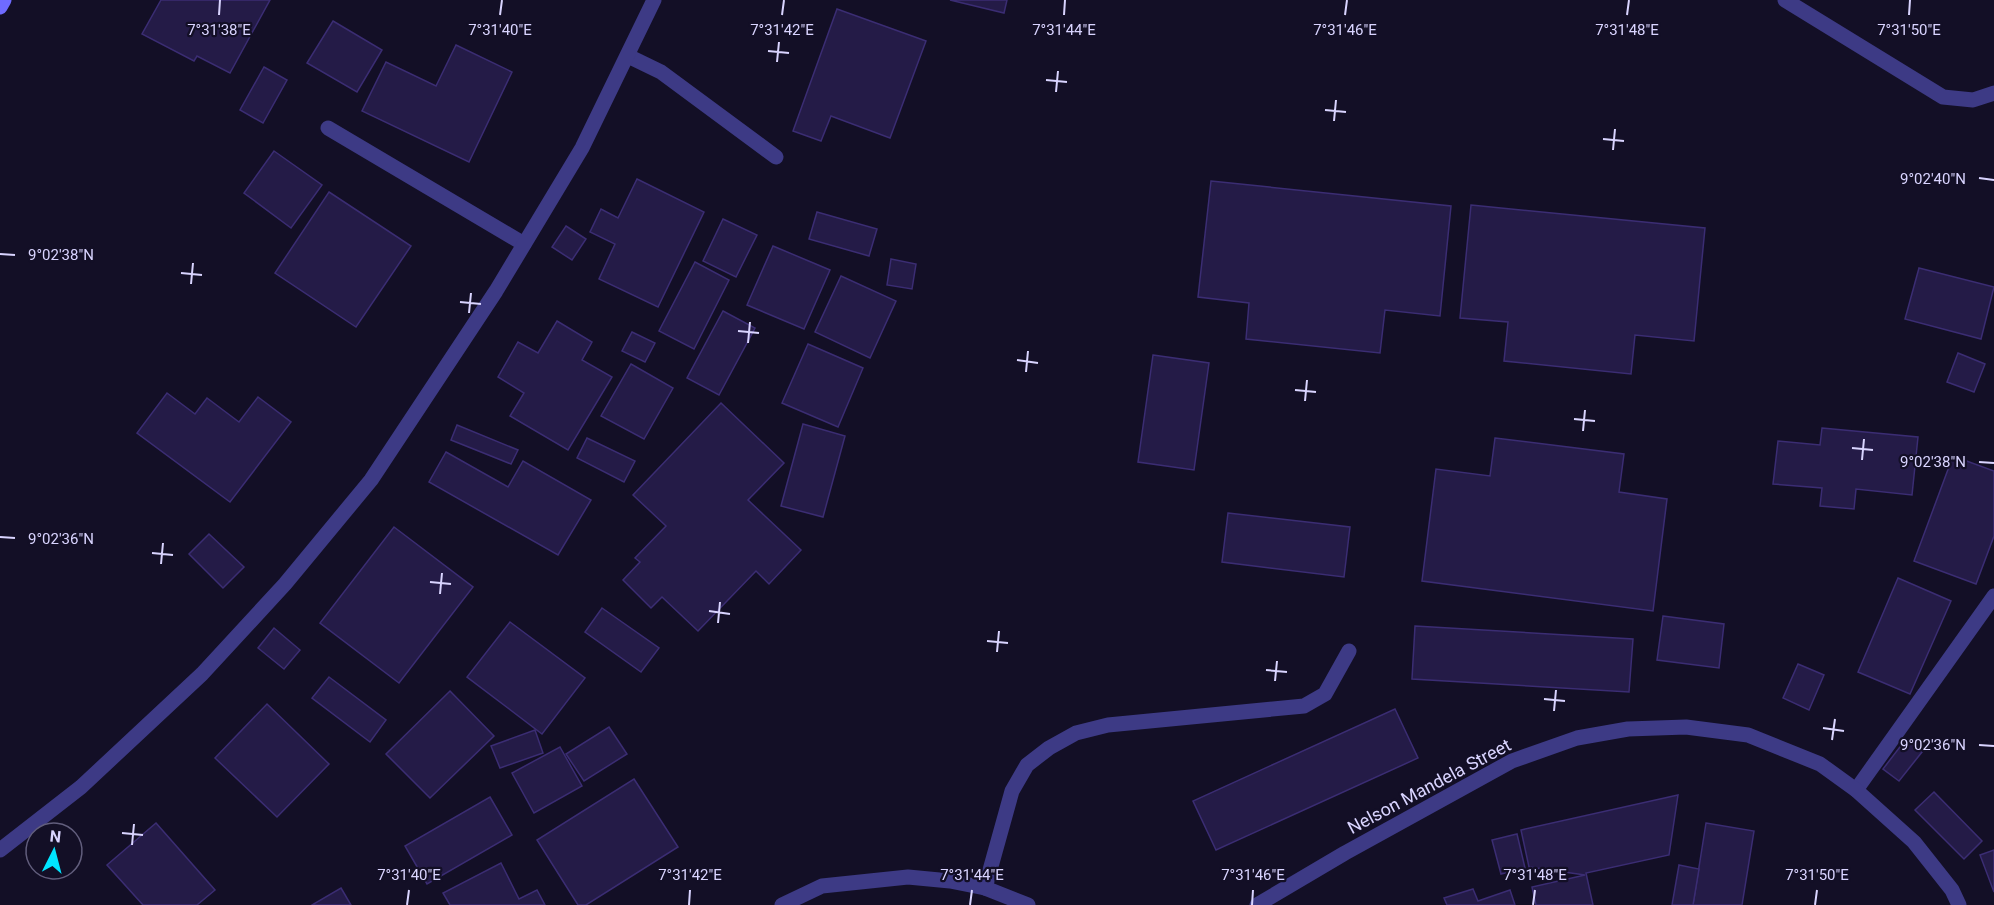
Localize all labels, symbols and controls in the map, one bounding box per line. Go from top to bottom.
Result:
text: 7°31'38"E [187,21,251,39]
text: 7°31'40"E [468,21,532,39]
text: 7°31'42"E [750,21,814,39]
text: 7°31'44"E [1032,21,1096,39]
text: 7°31'46"E [1313,21,1377,39]
text: 7°31'48"E [1595,21,1659,39]
text: 7°31'50"E [1877,21,1941,39]
text: 9°02'40"N [1900,170,1966,188]
text: 9°02'38"N [28,246,94,264]
text: 9°02'38"N [1900,453,1966,471]
text: 9°02'36"N [28,530,94,548]
street label: Nelson Mandela Street [1344,734,1514,838]
text: 9°02'36"N [1900,736,1966,754]
north arrow [24,821,84,881]
text: N [49,827,62,847]
text: 7°31'40"E [377,866,441,884]
text: 7°31'42"E [658,866,722,884]
text: 7°31'44"E [940,866,1004,884]
text: 7°31'46"E [1221,866,1285,884]
text: 7°31'48"E [1503,866,1567,884]
text: 7°31'50"E [1785,866,1849,884]

